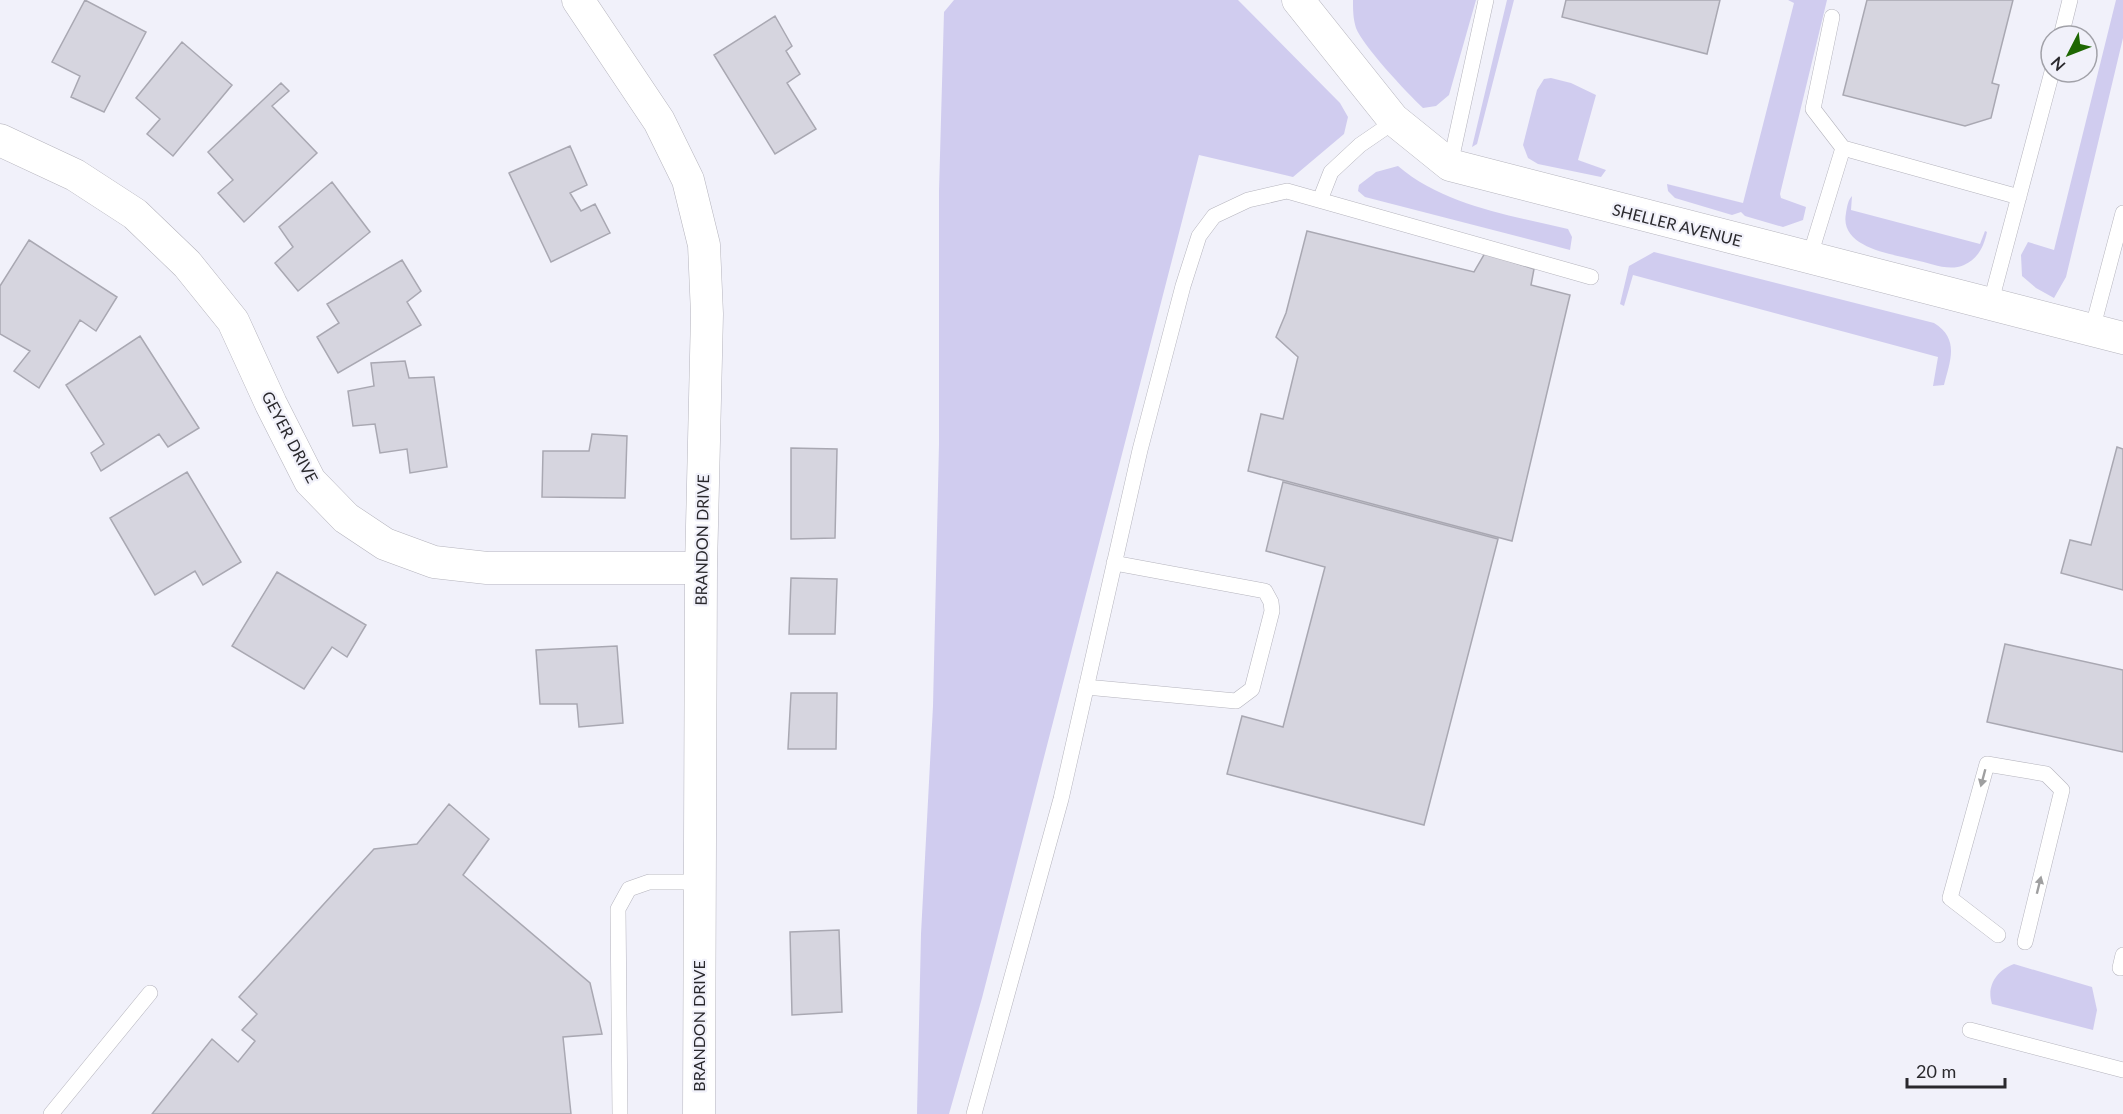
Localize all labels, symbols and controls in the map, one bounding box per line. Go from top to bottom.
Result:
north arrow [2039,24,2099,84]
text: N [2046,53,2069,75]
street label: SHELLER AVENUE [1610,199,1744,250]
street label: GEYER DRIVE [258,388,323,486]
street label: BRANDON DRIVE [691,474,712,606]
one-way arrow [1978,769,1987,787]
one-way arrow [2035,875,2044,894]
street label: BRANDON DRIVE [689,960,708,1092]
scale bar [1907,1051,2004,1089]
text: 20 m [1916,1060,1956,1082]

